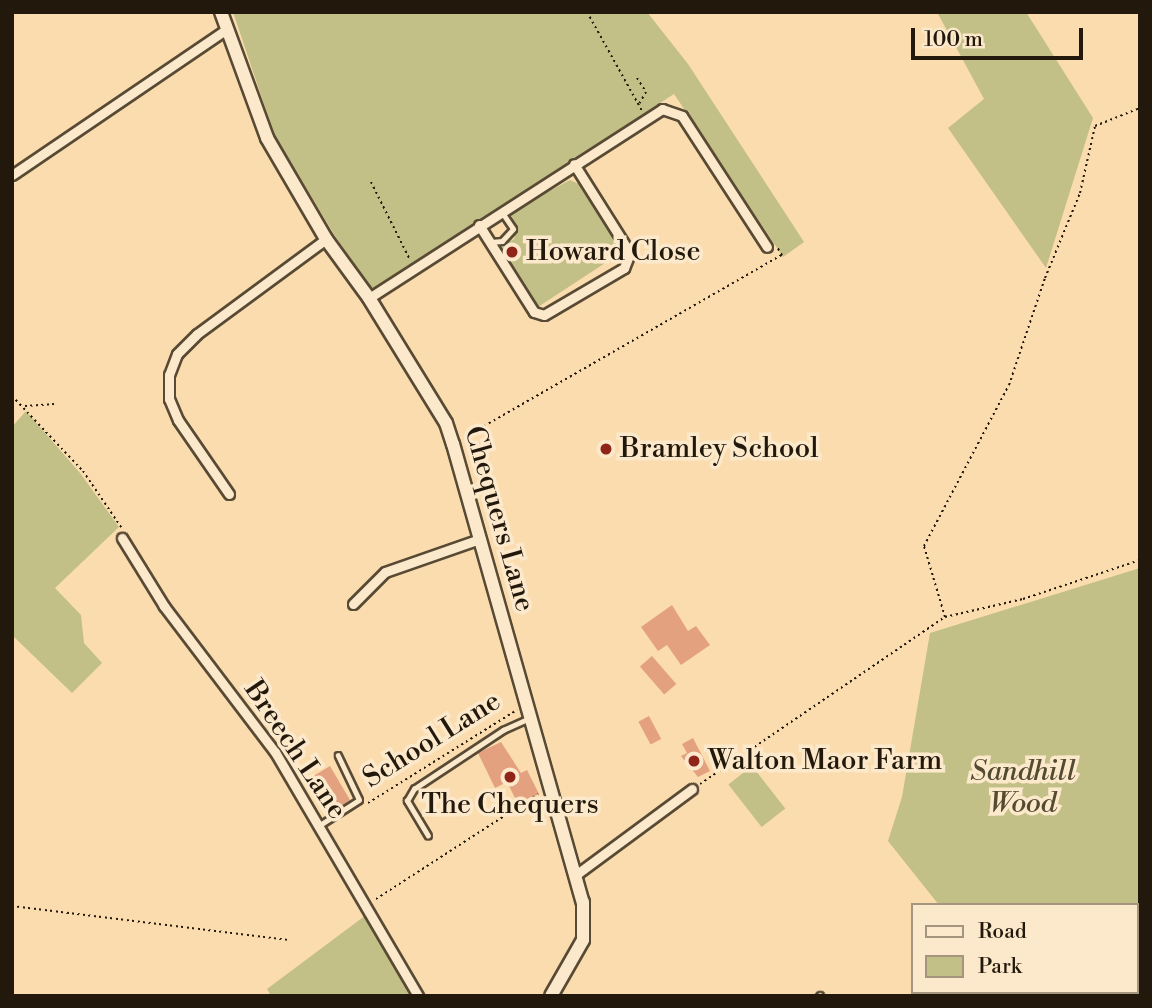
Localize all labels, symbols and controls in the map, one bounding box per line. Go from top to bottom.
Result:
scale bar [914,14,1086,58]
text: 100 m [924,27,983,53]
place label: Howard Close [526,235,701,269]
marker: Howard Close [504,244,520,260]
street label: Chequers Lane [457,423,541,615]
place label: Bramley School [620,432,818,466]
marker: Bramley School [598,441,614,457]
street label: Breech Lane [236,674,354,826]
street label: School Lane [357,684,507,796]
place label: Walton Maor Farm [708,744,942,778]
marker: Walton Maor Farm [686,753,702,769]
park label: Sandhill Wood [970,755,1076,821]
marker: The Chequers [502,769,518,785]
place label: The Chequers [421,788,599,822]
legend [911,903,1138,994]
text: Road [978,919,1027,945]
text: Park [978,954,1022,980]

